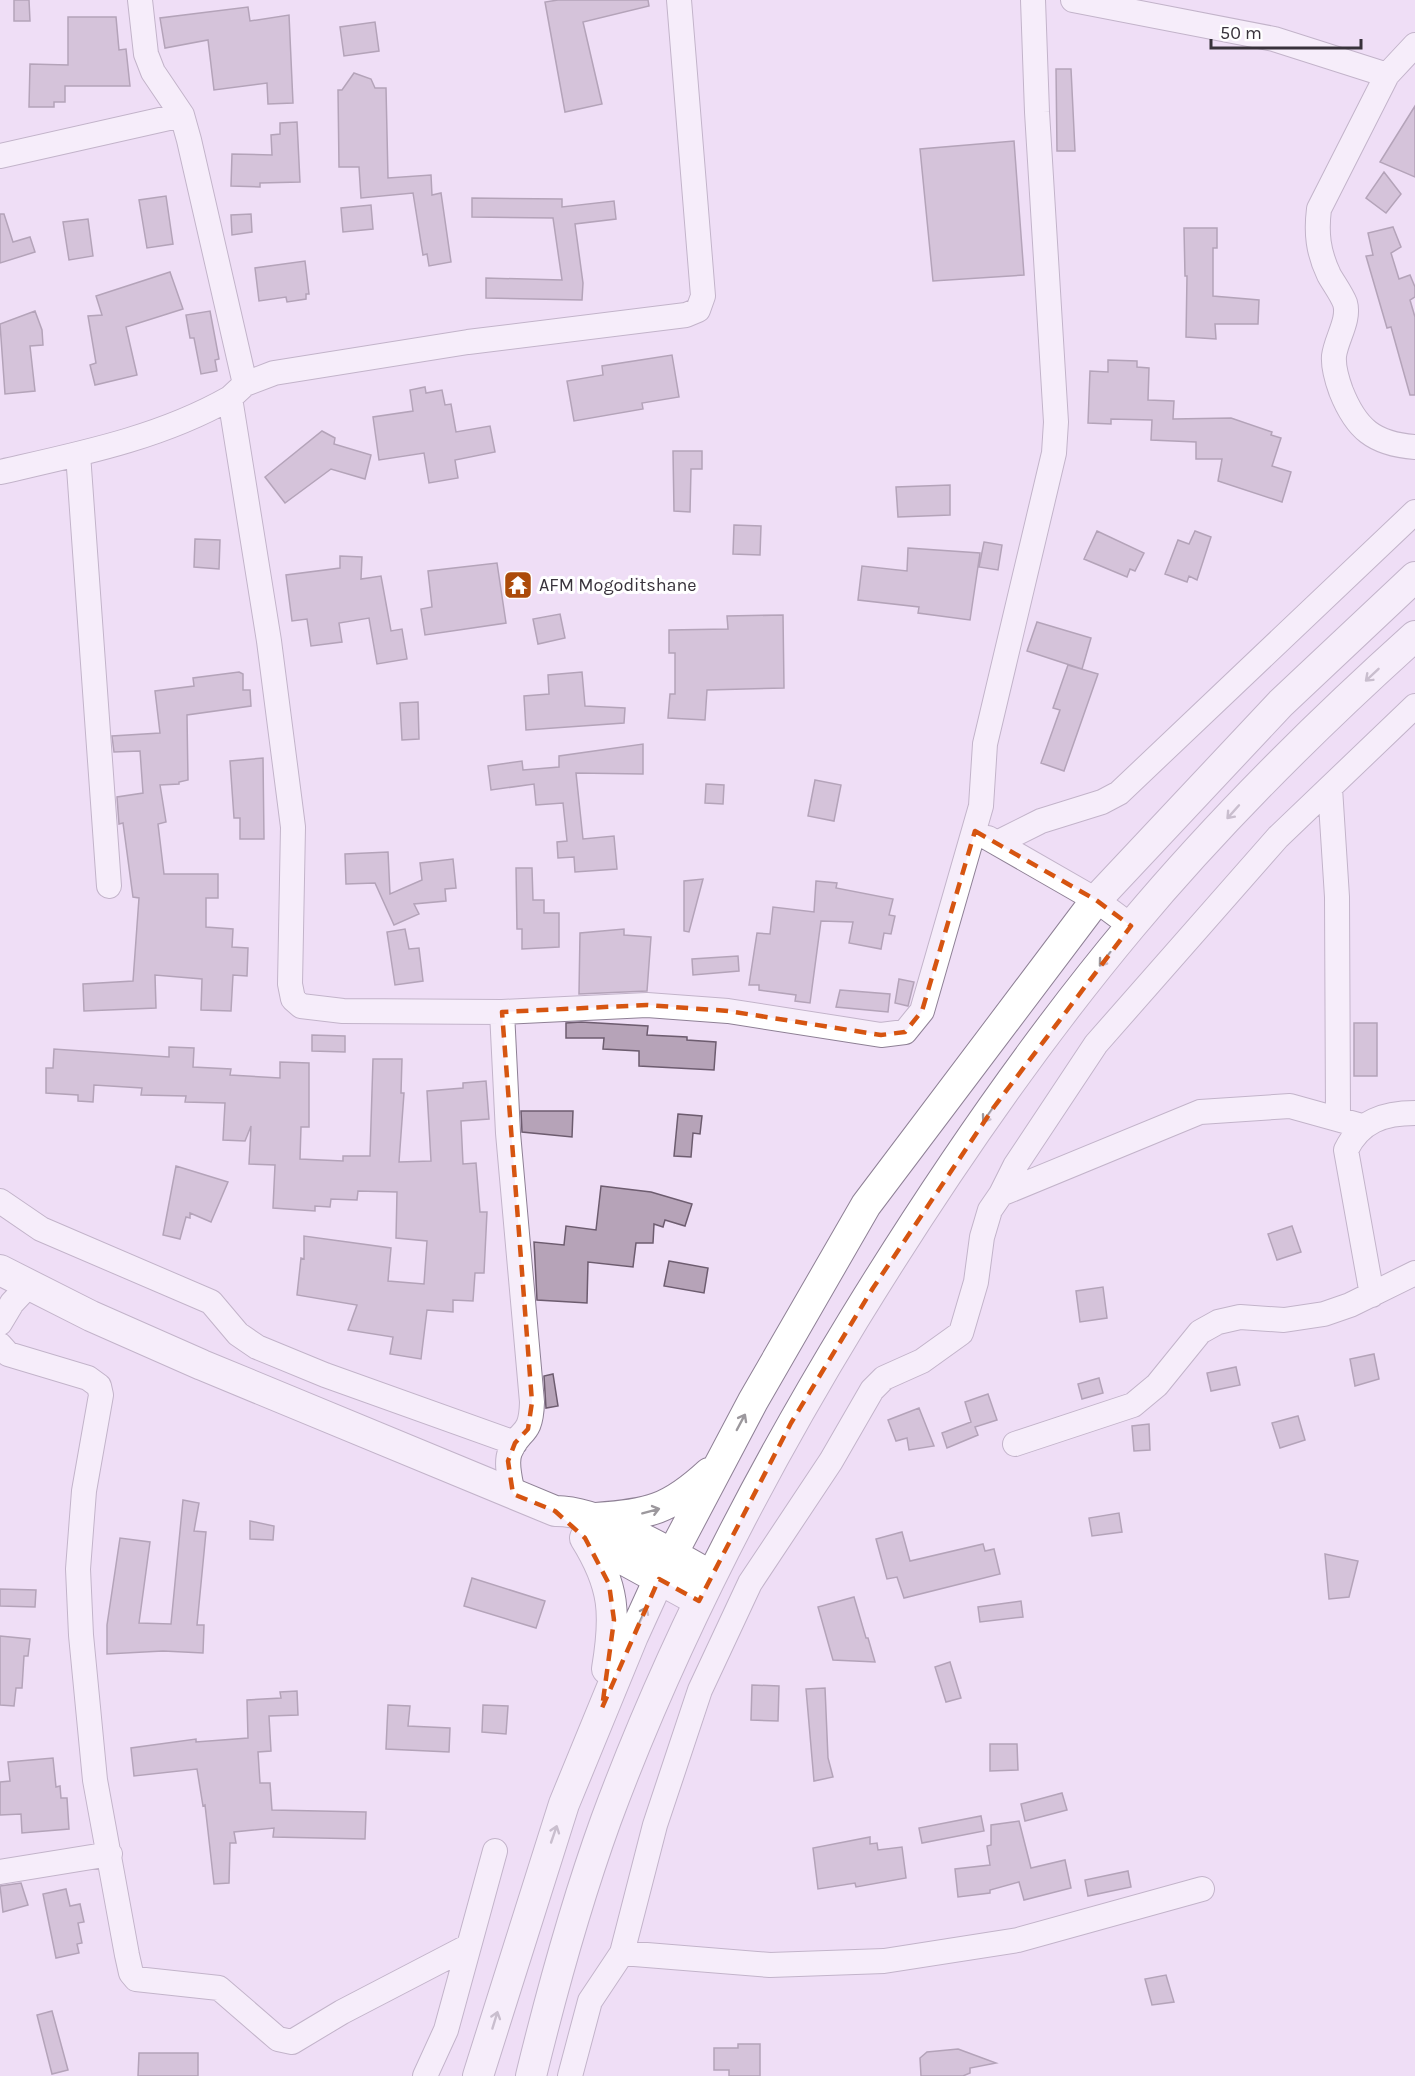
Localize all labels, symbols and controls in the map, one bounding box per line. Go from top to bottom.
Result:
scale bar [1211,12,1361,50]
text: 50 m [1220,22,1262,44]
temple icon: AFM Mogoditshane [502,569,534,601]
place label: AFM Mogoditshane [539,574,697,596]
one-way arrow [1364,668,1379,682]
one-way arrow [1226,804,1240,819]
one-way arrow [1099,951,1111,967]
one-way arrow [982,1107,994,1123]
one-way arrow [736,1414,747,1432]
one-way arrow [641,1505,660,1516]
one-way arrow [638,1606,649,1624]
one-way arrow [549,1825,560,1844]
one-way arrow [490,2011,501,2030]

